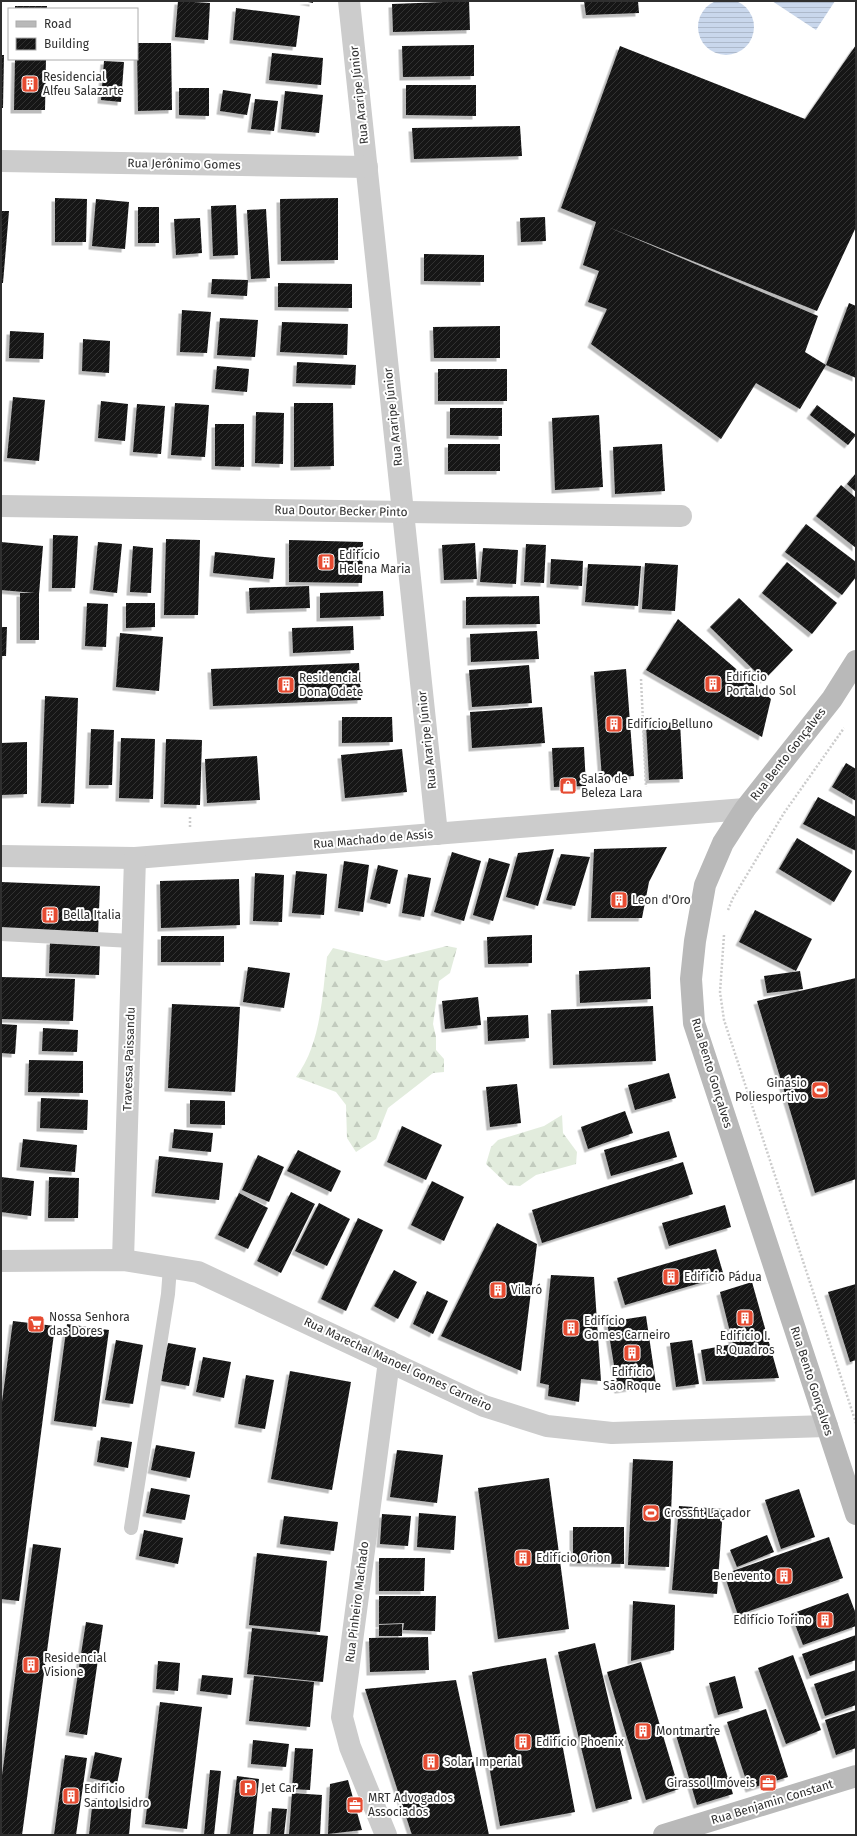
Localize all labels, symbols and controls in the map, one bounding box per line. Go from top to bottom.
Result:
legend [8,8,138,60]
text: Road [44,17,72,31]
text: Building [44,37,90,51]
street label: Rua Araripe Júnior [347,45,371,145]
place label: Residencial Alfeu Salazarte [43,70,124,98]
building icon: Residencial Alfeu Salazarte [20,74,40,94]
street label: Rua Jerônimo Gomes [127,156,241,172]
street label: Rua Araripe Júnior [381,367,405,467]
street label: Rua Doutor Becker Pinto [274,503,408,519]
place label: Edifício Helena Maria [339,548,411,576]
building icon: Edifício Helena Maria [316,552,336,572]
place label: Edifício Portal do Sol [726,670,797,698]
place label: Residencial Dona Odete [299,671,363,699]
building icon: Edifício Portal do Sol [703,674,723,694]
building icon: Residencial Dona Odete [276,675,296,695]
street label: Rua Araripe Júnior [415,690,439,790]
street label: Rua Bento Gonçalves [747,704,829,803]
building icon: Edifício Belluno [604,714,624,734]
place label: Edifício Belluno [627,717,713,731]
place label: Salão de Beleza Lara [581,772,643,800]
shop icon: Salão de Beleza Lara [558,776,578,796]
street label: Rua Machado de Assis [312,827,434,851]
building icon: Leon d'Oro [609,890,629,910]
place label: Leon d'Oro [632,893,691,907]
building icon: Bella Italia [40,905,60,925]
place label: Bella Italia [63,908,121,922]
street label: Travessa Paissandu [120,1007,138,1111]
street label: Rua Bento Gonçalves [689,1016,736,1130]
place label: Ginásio Poliesportivo [735,1076,807,1104]
sports icon: Ginásio Poliesportivo [810,1080,830,1100]
building icon: Edifício Pádua [661,1267,681,1287]
place label: Edifício Pádua [684,1270,762,1284]
building icon: Vilaró [488,1280,508,1300]
place label: Vilaró [511,1283,542,1297]
building icon: Edifício I. R. Quadros [735,1308,755,1328]
place label: Nossa Senhora das Dores [49,1310,130,1338]
supermarket icon: Nossa Senhora das Dores [26,1314,46,1334]
street label: Rua Marechal Manoel Gomes Carneiro [302,1314,494,1414]
place label: Edifício Gomes Carneiro [584,1314,670,1342]
building icon: Edifício Gomes Carneiro [561,1318,581,1338]
street label: Rua Bento Gonçalves [788,1325,836,1438]
place label: Edifício I. R. Quadros [715,1329,775,1357]
building icon: Edifício São Roque [622,1343,642,1363]
place label: Edifício São Roque [603,1365,661,1393]
sports icon: Crossfit Laçador [641,1503,661,1523]
place label: Crossfit Laçador [664,1506,751,1520]
street label: Rua Pinheiro Machado [343,1541,371,1663]
building icon: Edifício Orion [513,1548,533,1568]
place label: Edifício Orion [536,1551,611,1565]
building icon: Benevento [774,1566,794,1586]
place label: Benevento [713,1569,771,1583]
building icon: Edifício Torino [815,1610,835,1630]
place label: Edifício Torino [733,1613,812,1627]
place label: Residencial Visione [44,1651,107,1679]
building icon: Residencial Visione [21,1655,41,1675]
building icon: Montmartre [633,1721,653,1741]
place label: Montmartre [656,1724,720,1738]
building icon: Edifício Phoenix [513,1732,533,1752]
place label: Edifício Phoenix [536,1735,624,1749]
building icon: Solar Imperial [421,1752,441,1772]
place label: Solar Imperial [444,1755,521,1769]
office icon: Girassol Imóveis [758,1773,778,1793]
place label: Girassol Imóveis [666,1776,755,1790]
street label: Rua Benjamin Constant [709,1777,835,1827]
parking icon: Jet Car [238,1778,258,1798]
place label: Jet Car [261,1781,297,1795]
place label: Edifício Santo Isidro [84,1782,149,1810]
building icon: Edifício Santo Isidro [61,1786,81,1806]
place label: MRT Advogados Associados [368,1791,453,1819]
office icon: MRT Advogados Associados [345,1795,365,1815]

